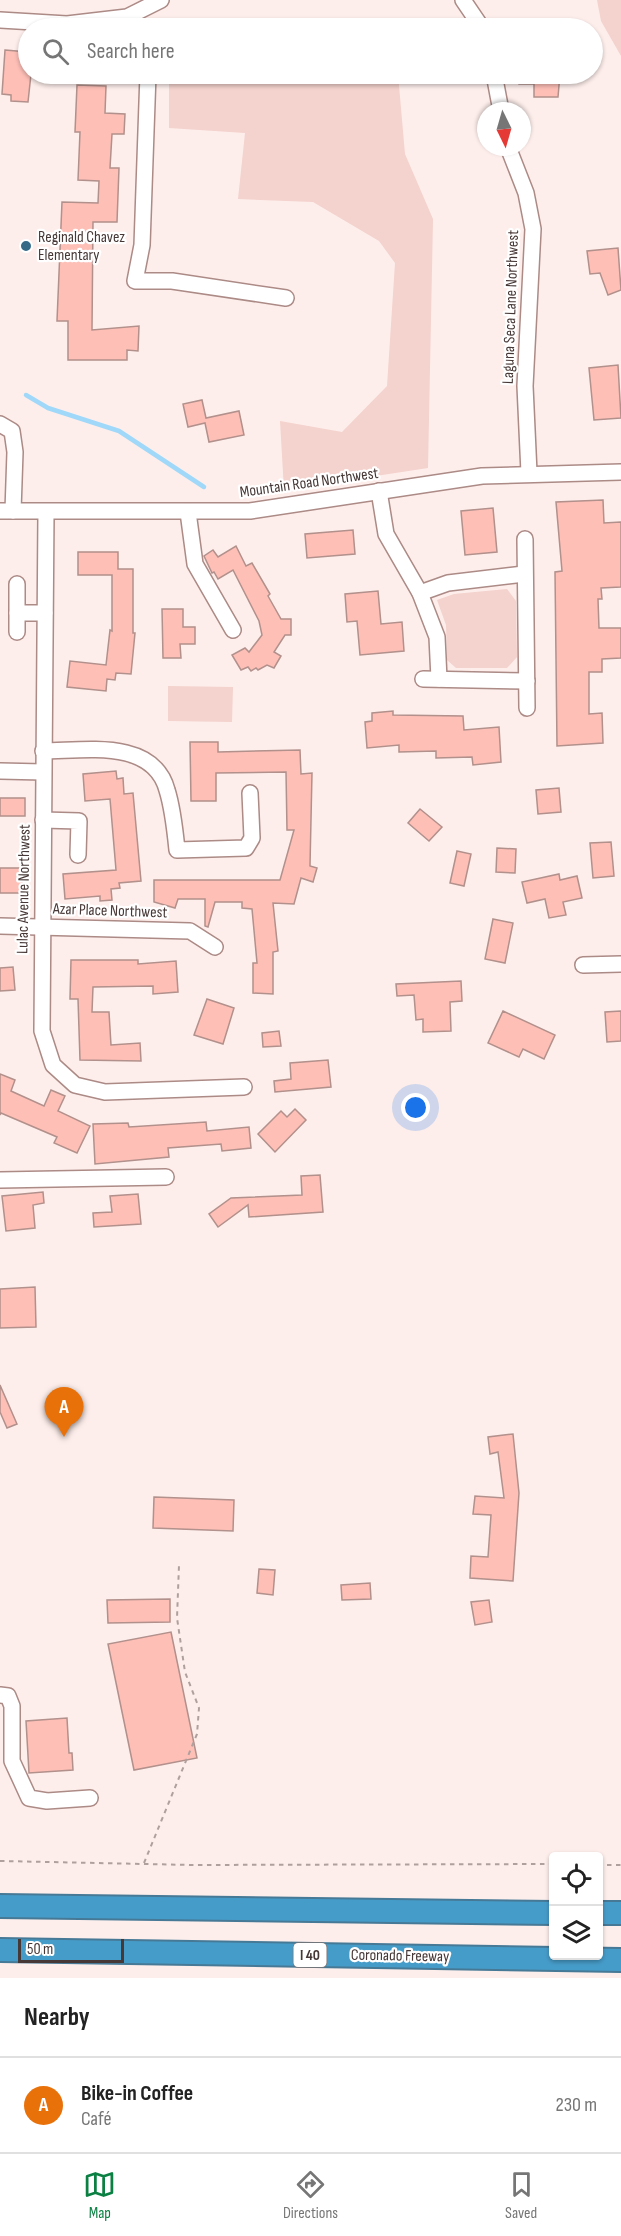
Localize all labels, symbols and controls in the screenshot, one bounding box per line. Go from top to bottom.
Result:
search box [18,18,603,84]
icon: search [39,35,72,68]
text: Search here [87,38,174,65]
north arrow [477,102,531,156]
place label: Reginald Chavez Elementary [38,228,125,265]
street label: Laguna Seca Lane Northwest [499,230,523,384]
marker: Reginald Chavez Elementary [19,239,33,253]
street label: Mountain Road Northwest [239,464,380,502]
street label: Lulac Avenue Northwest [13,824,35,954]
street label: Azar Place Northwest [51,899,168,922]
your location [401,1093,430,1122]
pin: A [44,1388,84,1437]
map controls [549,1852,603,1960]
button: locate [549,1852,603,1906]
button: layers [549,1906,603,1960]
scale bar [18,1936,124,1964]
text: 50 m [27,1940,53,1959]
road number: I 40 [294,1943,326,1967]
street label: Coronado Freeway [351,1946,449,1966]
text: Nearby [24,2002,90,2033]
text: Bike-in Coffee [81,2080,193,2107]
text: A [39,2093,48,2117]
text: 230 m [555,2093,597,2117]
text: Café [81,2107,111,2131]
tab: Map [83,2168,116,2223]
tab: Directions [283,2168,338,2223]
tab: Saved [505,2168,538,2223]

